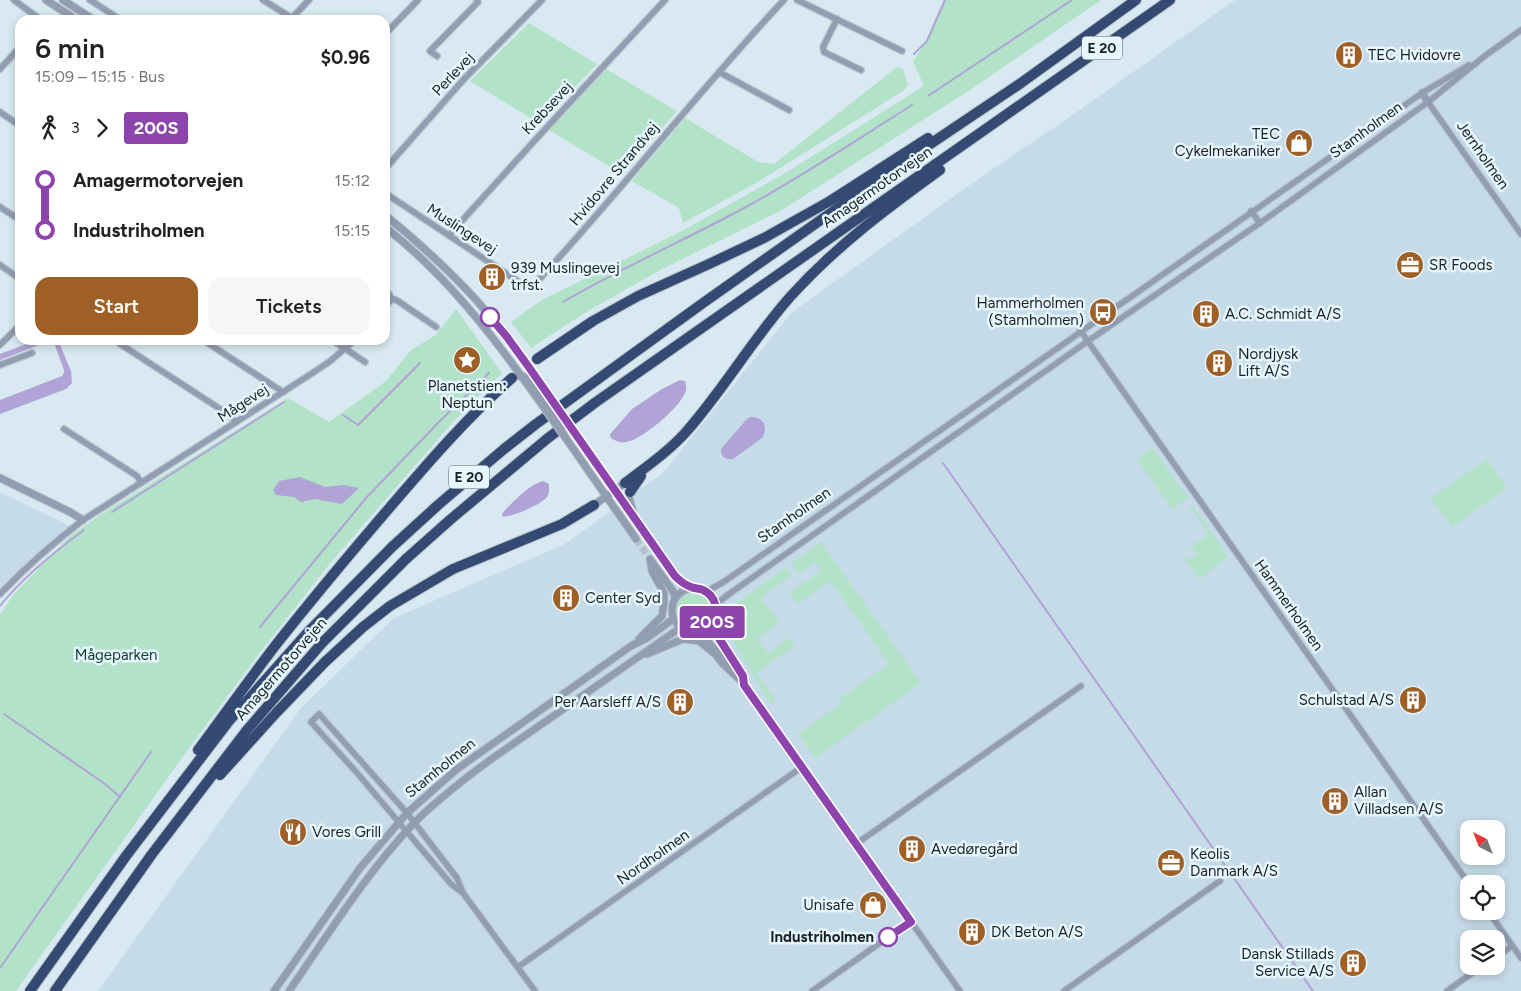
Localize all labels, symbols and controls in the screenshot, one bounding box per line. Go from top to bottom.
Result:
text: 6 min [35,31,105,65]
road number: E 20 [1082,36,1122,59]
building icon: TEC Hvidovre [1334,40,1364,70]
text: $0.96 [320,46,370,69]
place label: TEC Hvidovre [1368,46,1461,64]
street label: Perlevej [428,49,478,99]
text: 15:09 – 15:15 · Bus [35,67,165,86]
street label: Krebsevej [518,78,576,138]
street label: Stamholmen [1326,98,1406,162]
icon: walk [35,114,63,142]
icon: forward [88,114,116,142]
text: 200S [134,117,178,139]
street label: Jernholmen [1453,117,1513,193]
text: 3 [71,118,80,137]
street label: Hvidovre Strandvej [566,119,662,229]
place label: TEC Cykelmekaniker [1175,125,1280,160]
shop icon: TEC Cykelmekaniker [1284,128,1314,158]
street label: Amagermotorvejen [819,142,935,232]
text: Amagermotorvejen [73,169,243,192]
text: 15:12 [335,171,370,190]
street label: Muslingevej [424,200,500,258]
text: Industriholmen [73,219,204,242]
text: 15:15 [334,221,370,240]
office icon: SR Foods [1395,250,1425,280]
place label: SR Foods [1429,256,1493,274]
place label: 939 Muslingevej trfst. [511,259,620,294]
building icon: 939 Muslingevej trfst. [477,262,507,292]
button: Start [35,277,198,335]
button: Tickets [208,277,370,335]
place label: Hammerholmen (Stamholmen) [977,294,1084,329]
bus stop icon: Hammerholmen (Stamholmen) [1088,297,1118,327]
building icon: A.C. Schmidt A/S [1191,299,1221,329]
place label: A.C. Schmidt A/S [1225,305,1341,323]
unlabelled marker [480,307,500,327]
place icon: Planetstien: Neptun [452,345,482,375]
place label: Nordjysk Lift A/S [1238,345,1299,380]
building icon: Nordjysk Lift A/S [1204,348,1234,378]
place label: Planetstien: Neptun [428,377,506,412]
street label: Mågevej [214,380,272,426]
road number: E 20 [449,466,489,488]
street label: Stamholmen [754,483,834,547]
street label: Hammerholmen [1251,556,1327,654]
building icon: Center Syd [551,583,581,613]
place label: Center Syd [585,589,661,607]
line badge: 200S [677,606,747,638]
text: 200S [690,611,734,633]
street label: Amagermotorvejen [232,614,330,724]
park label: Mågeparken [75,646,157,664]
building icon: Schulstad A/S [1398,685,1428,715]
building icon: Per Aarsleff A/S [665,687,695,717]
place label: Schulstad A/S [1299,691,1394,709]
place label: Per Aarsleff A/S [554,693,661,711]
street label: Stamholmen [401,734,479,802]
place label: Allan Villadsen A/S [1354,783,1443,818]
building icon: Allan Villadsen A/S [1320,786,1350,816]
restaurant icon: Vores Grill [278,817,308,847]
north arrow [1460,820,1505,865]
map controls [1460,820,1505,975]
place label: Vores Grill [312,823,381,841]
street label: Nordholmen [613,826,693,888]
building icon: Avedøregård [897,834,927,864]
place label: Avedøregård [931,840,1018,858]
place label: Keolis Danmark A/S [1190,845,1278,880]
office icon: Keolis Danmark A/S [1156,848,1186,878]
button: locate [1460,875,1505,920]
shop icon: Unisafe [858,890,888,920]
place label: Unisafe [803,896,854,914]
building icon: DK Beton A/S [957,917,987,947]
place label: DK Beton A/S [991,923,1083,941]
marker: Industriholmen [878,927,898,947]
place label: Industriholmen [770,928,874,946]
button: layers [1460,930,1505,975]
place label: Dansk Stillads Service A/S [1241,945,1334,980]
building icon: Dansk Stillads Service A/S [1338,948,1368,978]

